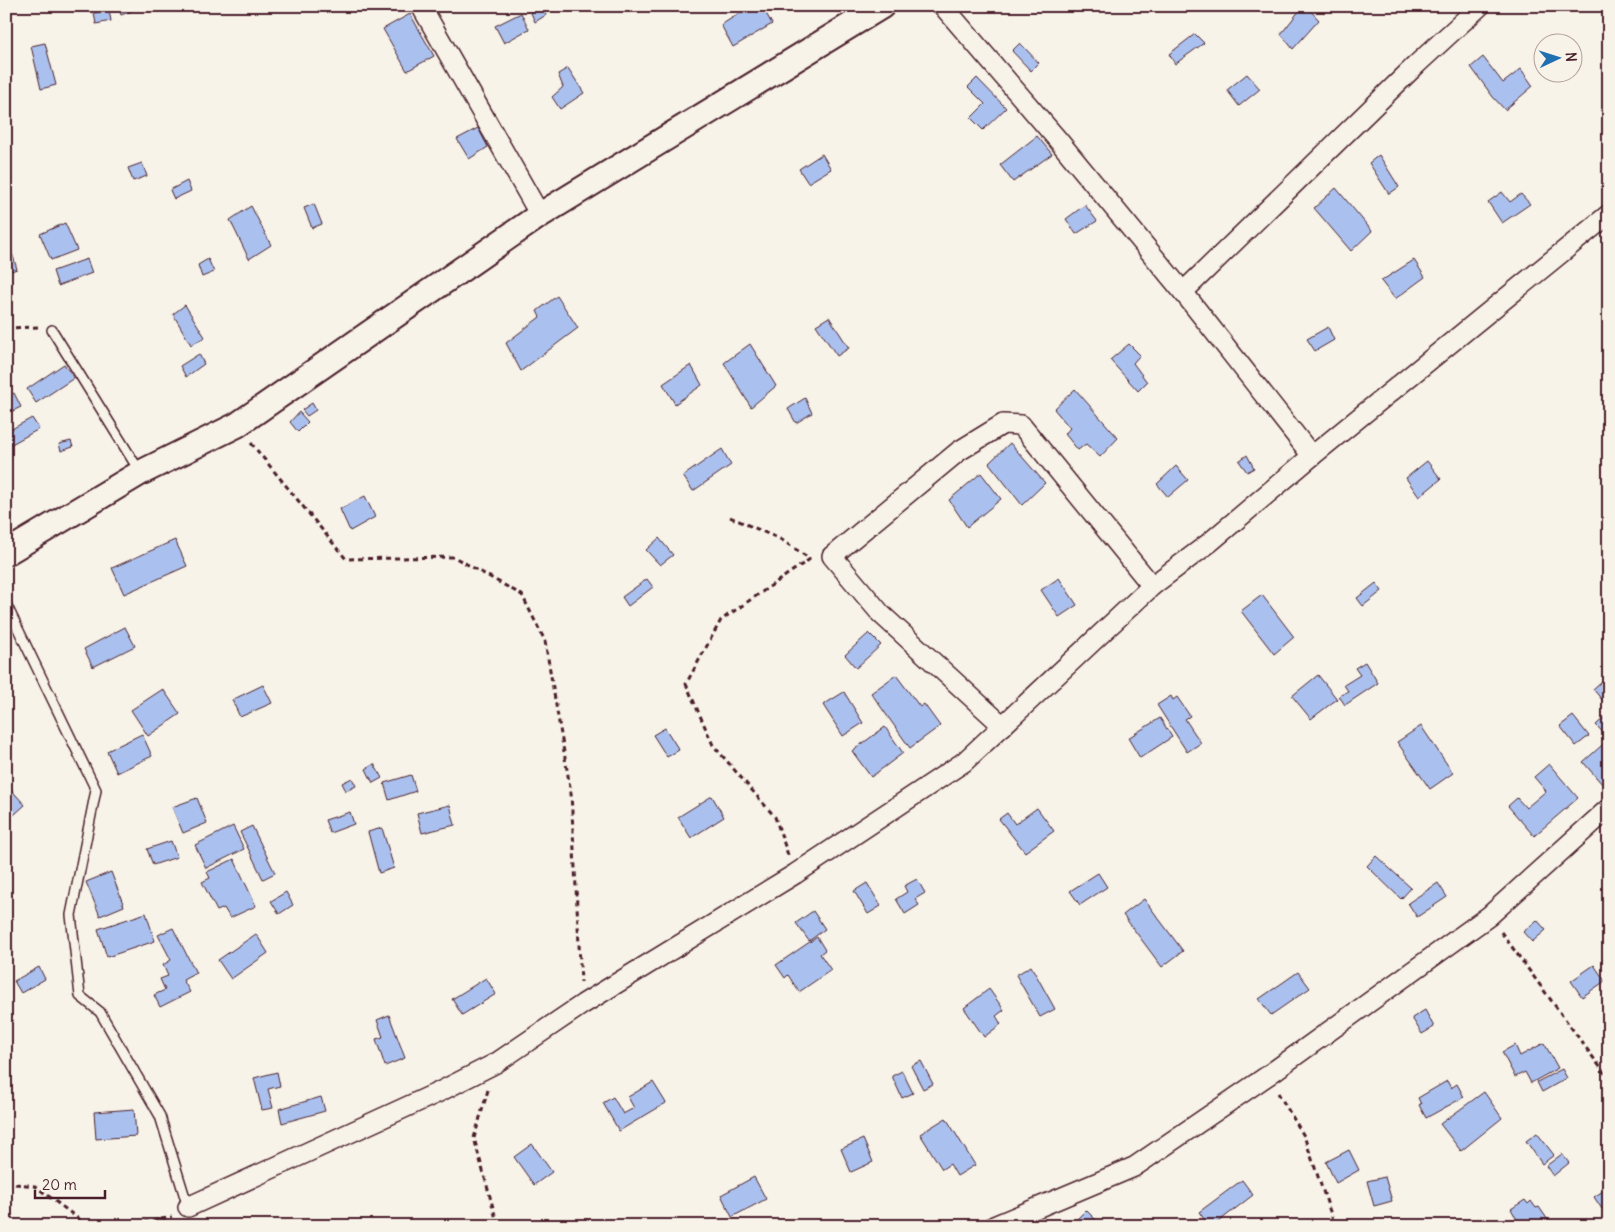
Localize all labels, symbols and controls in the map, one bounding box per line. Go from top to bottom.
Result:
north arrow [1532,32,1582,82]
text: N [1562,52,1580,63]
scale bar [35,1167,105,1199]
text: 20 m [42,1175,77,1194]

